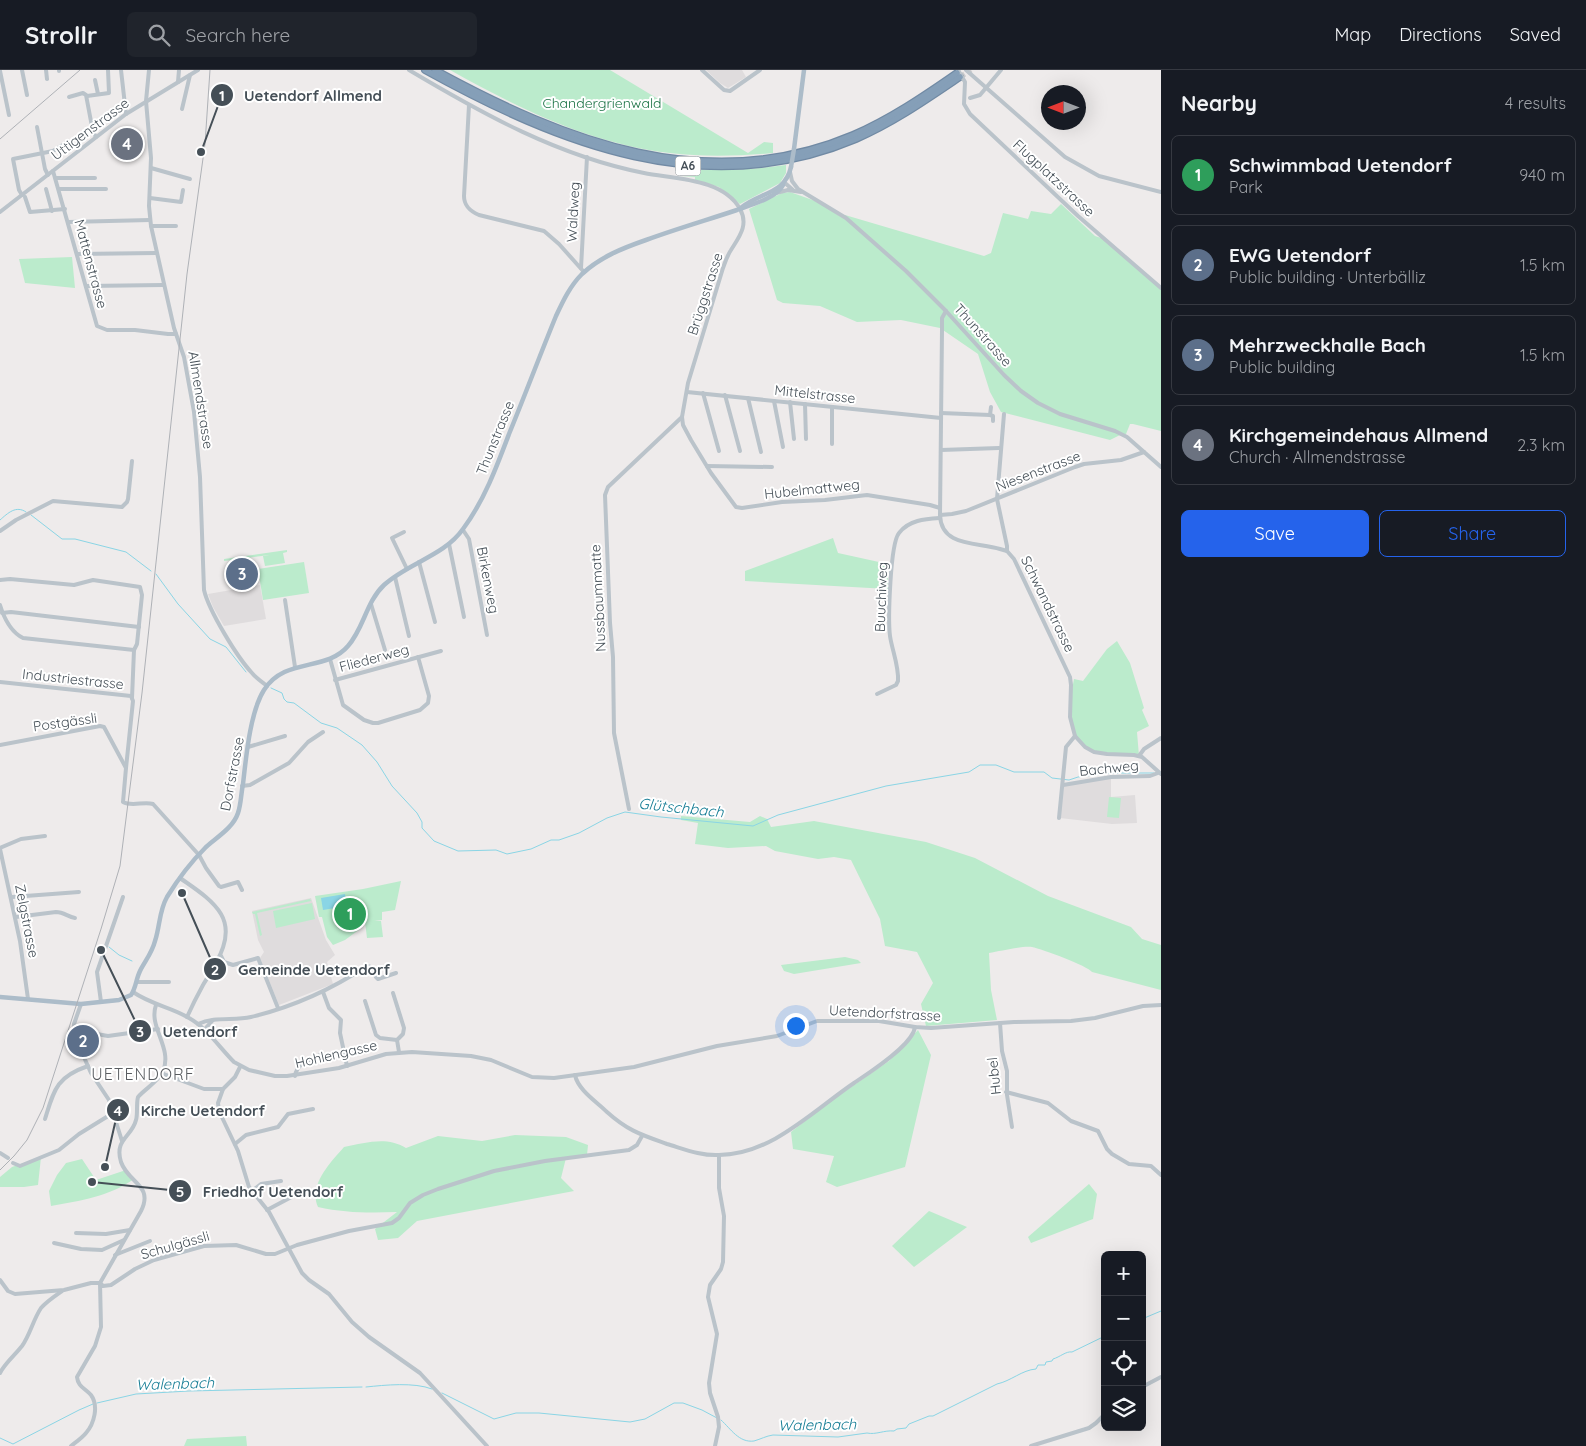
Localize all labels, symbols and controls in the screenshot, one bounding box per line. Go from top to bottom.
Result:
search box [127,12,477,57]
text: Strollr [25,20,97,50]
icon: search [145,21,173,49]
text: Search here [185,23,290,47]
text: Map [1334,23,1371,46]
text: Directions [1399,23,1482,46]
text: Saved [1510,23,1561,46]
callout: Uetendorf Allmend [209,80,392,110]
north arrow [1041,85,1086,130]
text: 1 [219,86,225,105]
text: Uetendorf Allmend [244,86,382,105]
text: Nearby [1181,90,1257,116]
text: 4 results [1505,93,1566,113]
street label: Uttigenstrasse [47,94,133,164]
park label: Chandergrienwald [543,94,662,112]
pin: 4 [111,125,143,163]
street label: Flugplatzstrasse [1009,135,1099,221]
text: Schwimmbad Uetendorf [1229,153,1452,177]
road number: A6 [676,156,700,175]
text: 1 [1195,165,1201,185]
text: 940 m [1519,165,1565,185]
text: Park [1229,177,1263,197]
street label: Waldweg [562,181,584,243]
street label: Mattenstrasse [70,217,112,311]
text: EWG Uetendorf [1229,243,1371,267]
street label: Brüggstrasse [683,250,727,338]
text: 2 [1193,255,1203,275]
text: 1.5 km [1520,255,1565,275]
text: Public building · Unterbälliz [1229,267,1426,287]
street label: Thunstrasse [950,300,1016,370]
text: Mehrzweckhalle Bach [1229,333,1426,357]
text: 3 [1194,345,1202,365]
text: 1.5 km [1520,345,1565,365]
street label: Allmendstrasse [184,350,218,450]
text: Public building [1229,357,1335,377]
street label: Mittelstrasse [774,381,856,407]
street label: Thunstrasse [472,398,518,478]
text: Kirchgemeindehaus Allmend [1229,423,1488,447]
text: 4 [1193,435,1203,455]
text: 2.3 km [1517,435,1565,455]
street label: Niesenstrasse [993,446,1083,495]
text: Church · Allmendstrasse [1229,447,1406,467]
street label: Hubelmattweg [763,475,861,503]
button: Save [1181,510,1369,557]
button: Share [1379,510,1566,557]
street label: Nussbaummatte [586,544,610,652]
street label: Birkenweg [473,545,503,615]
street label: Schwandstrasse [1017,553,1079,655]
pin: 3 [226,555,258,593]
street label: Buuchiweg [871,562,891,632]
street label: Fliederweg [337,640,411,676]
street label: Industriestrasse [21,665,125,693]
street label: Postgässli [32,709,98,735]
street label: Dorfstrasse [216,735,248,813]
street label: Bachweg [1078,756,1140,780]
water label: Glütschbach [638,794,725,821]
street label: Zelgstrasse [11,883,43,959]
pin: 1 [334,895,366,933]
callout: Gemeinde Uetendorf [202,954,400,984]
text: 2 [211,960,219,979]
text: Gemeinde Uetendorf [238,960,390,979]
street label: Uetendorfstrasse [829,1001,941,1025]
your location [783,1013,809,1039]
callout: Uetendorf [128,1016,248,1046]
pin: 2 [67,1022,99,1060]
text: 3 [136,1022,144,1041]
text: Uetendorf [162,1022,238,1041]
street label: Hohlengasse [293,1036,379,1072]
street label: Hubel [983,1056,1005,1096]
district label: UETENDORF [91,1064,195,1084]
callout: Kirche Uetendorf [106,1095,275,1125]
text: 4 [114,1101,123,1120]
text: Kirche Uetendorf [141,1101,266,1120]
callout: Friedhof Uetendorf [168,1176,354,1206]
text: 5 [176,1182,184,1201]
text: Friedhof Uetendorf [203,1182,344,1201]
street label: Schulgässli [139,1227,211,1263]
map controls [1101,1251,1146,1431]
button: + [1101,1251,1146,1296]
button: − [1101,1296,1146,1341]
button: locate [1101,1341,1146,1386]
water label: Walenbach [135,1373,215,1394]
button: layers [1101,1386,1146,1431]
water label: Walenbach [778,1414,857,1435]

